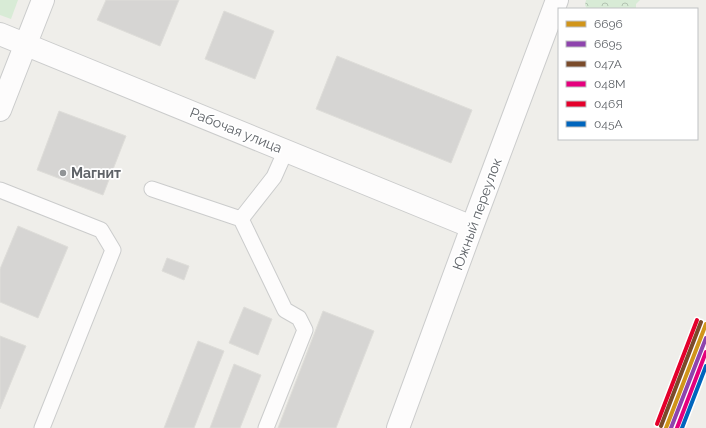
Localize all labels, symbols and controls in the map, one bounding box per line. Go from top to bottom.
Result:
legend [558,8,698,140]
text: 6696 [594,17,623,31]
text: 6695 [594,37,623,51]
text: 047А [594,57,622,71]
text: 048М [594,77,626,91]
text: 046Я [594,97,623,111]
street label: Рабочая улица [188,104,284,156]
text: 045А [594,117,623,131]
street label: Южный переулок [449,156,505,272]
place label: Магнит [71,165,121,181]
marker: Магнит [58,168,68,178]

